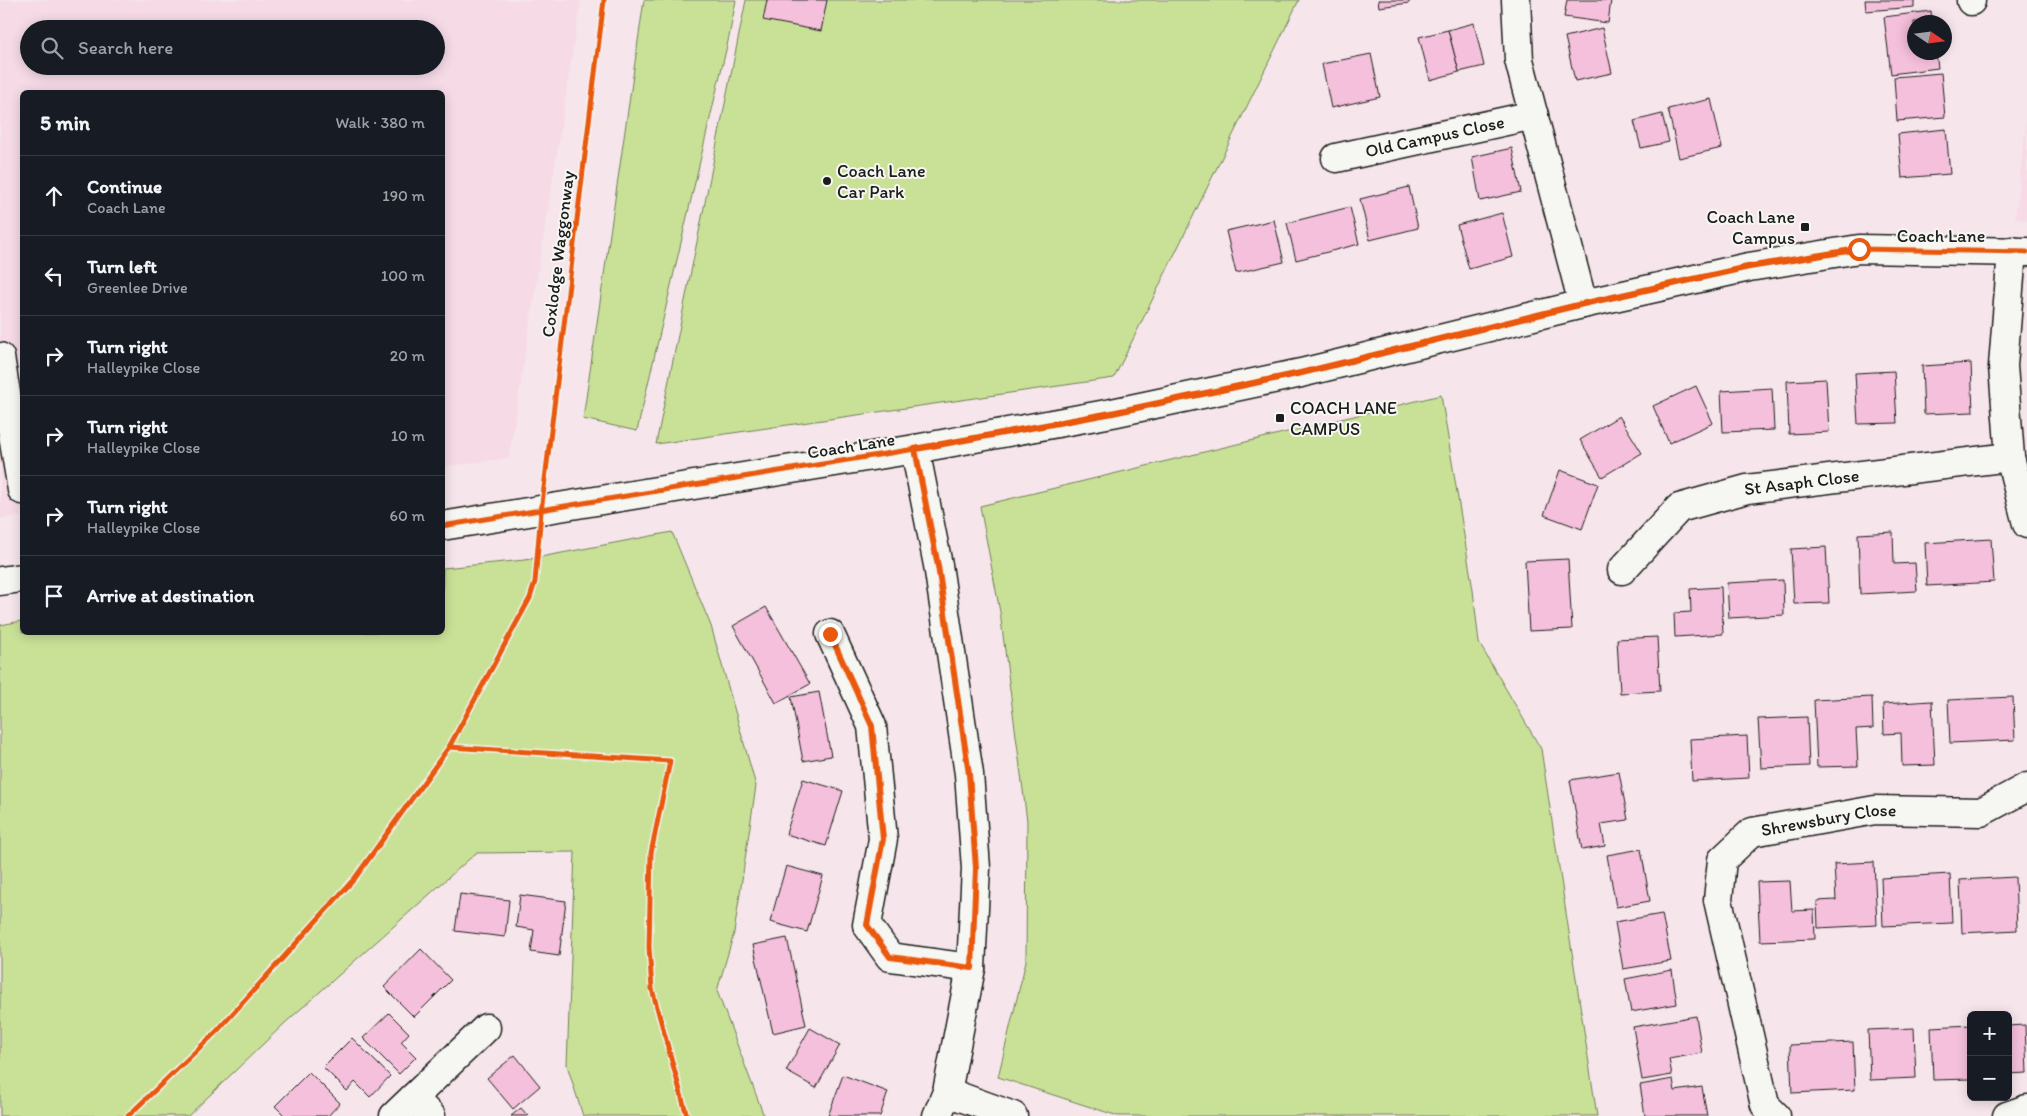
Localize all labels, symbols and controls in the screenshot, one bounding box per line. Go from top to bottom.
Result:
north arrow [1907,15,1952,60]
search box [20,20,445,75]
icon: search [38,34,66,62]
text: Search here [78,36,173,59]
text: 5 min [40,110,90,135]
street label: Old Campus Close [1363,111,1506,162]
text: Walk · 380 m [335,113,425,132]
place label: Coach Lane Car Park [837,160,926,203]
street label: Coxlodge Waggonway [537,169,579,339]
text: Continue [87,175,162,198]
marker: Coach Lane Car Park [821,175,833,187]
icon: ahead [40,182,68,210]
text: 190 m [382,186,425,205]
text: Coach Lane [87,198,166,217]
place label: Coach Lane Campus [1706,206,1795,249]
marker: Coach Lane Campus [1799,221,1811,233]
street label: Coach Lane [1897,225,1985,247]
route start [1848,238,1871,261]
text: Turn left [87,255,157,278]
icon: left [40,262,68,290]
text: 100 m [381,266,425,285]
text: Greenlee Drive [87,278,188,297]
text: Turn right [87,335,168,358]
icon: right [40,342,68,370]
text: 20 m [390,346,425,365]
text: Halleypike Close [87,358,200,377]
place label: COACH LANE CAMPUS [1290,397,1397,440]
marker: COACH LANE CAMPUS [1274,412,1286,424]
text: Turn right [87,415,168,438]
icon: right [40,422,68,450]
text: 10 m [391,426,425,445]
street label: Coach Lane [806,428,896,464]
text: Halleypike Close [87,438,200,457]
street label: St Asaph Close [1743,464,1861,500]
text: Turn right [87,495,168,518]
icon: right [40,502,68,530]
text: 60 m [390,506,425,525]
text: Halleypike Close [87,518,200,537]
icon: arrive [40,582,68,610]
text: Arrive at destination [87,584,254,607]
route end [819,623,842,646]
street label: Shrewsbury Close [1759,799,1897,841]
map controls [1967,1011,2012,1101]
button: + [1967,1011,2012,1056]
button: − [1967,1056,2012,1101]

